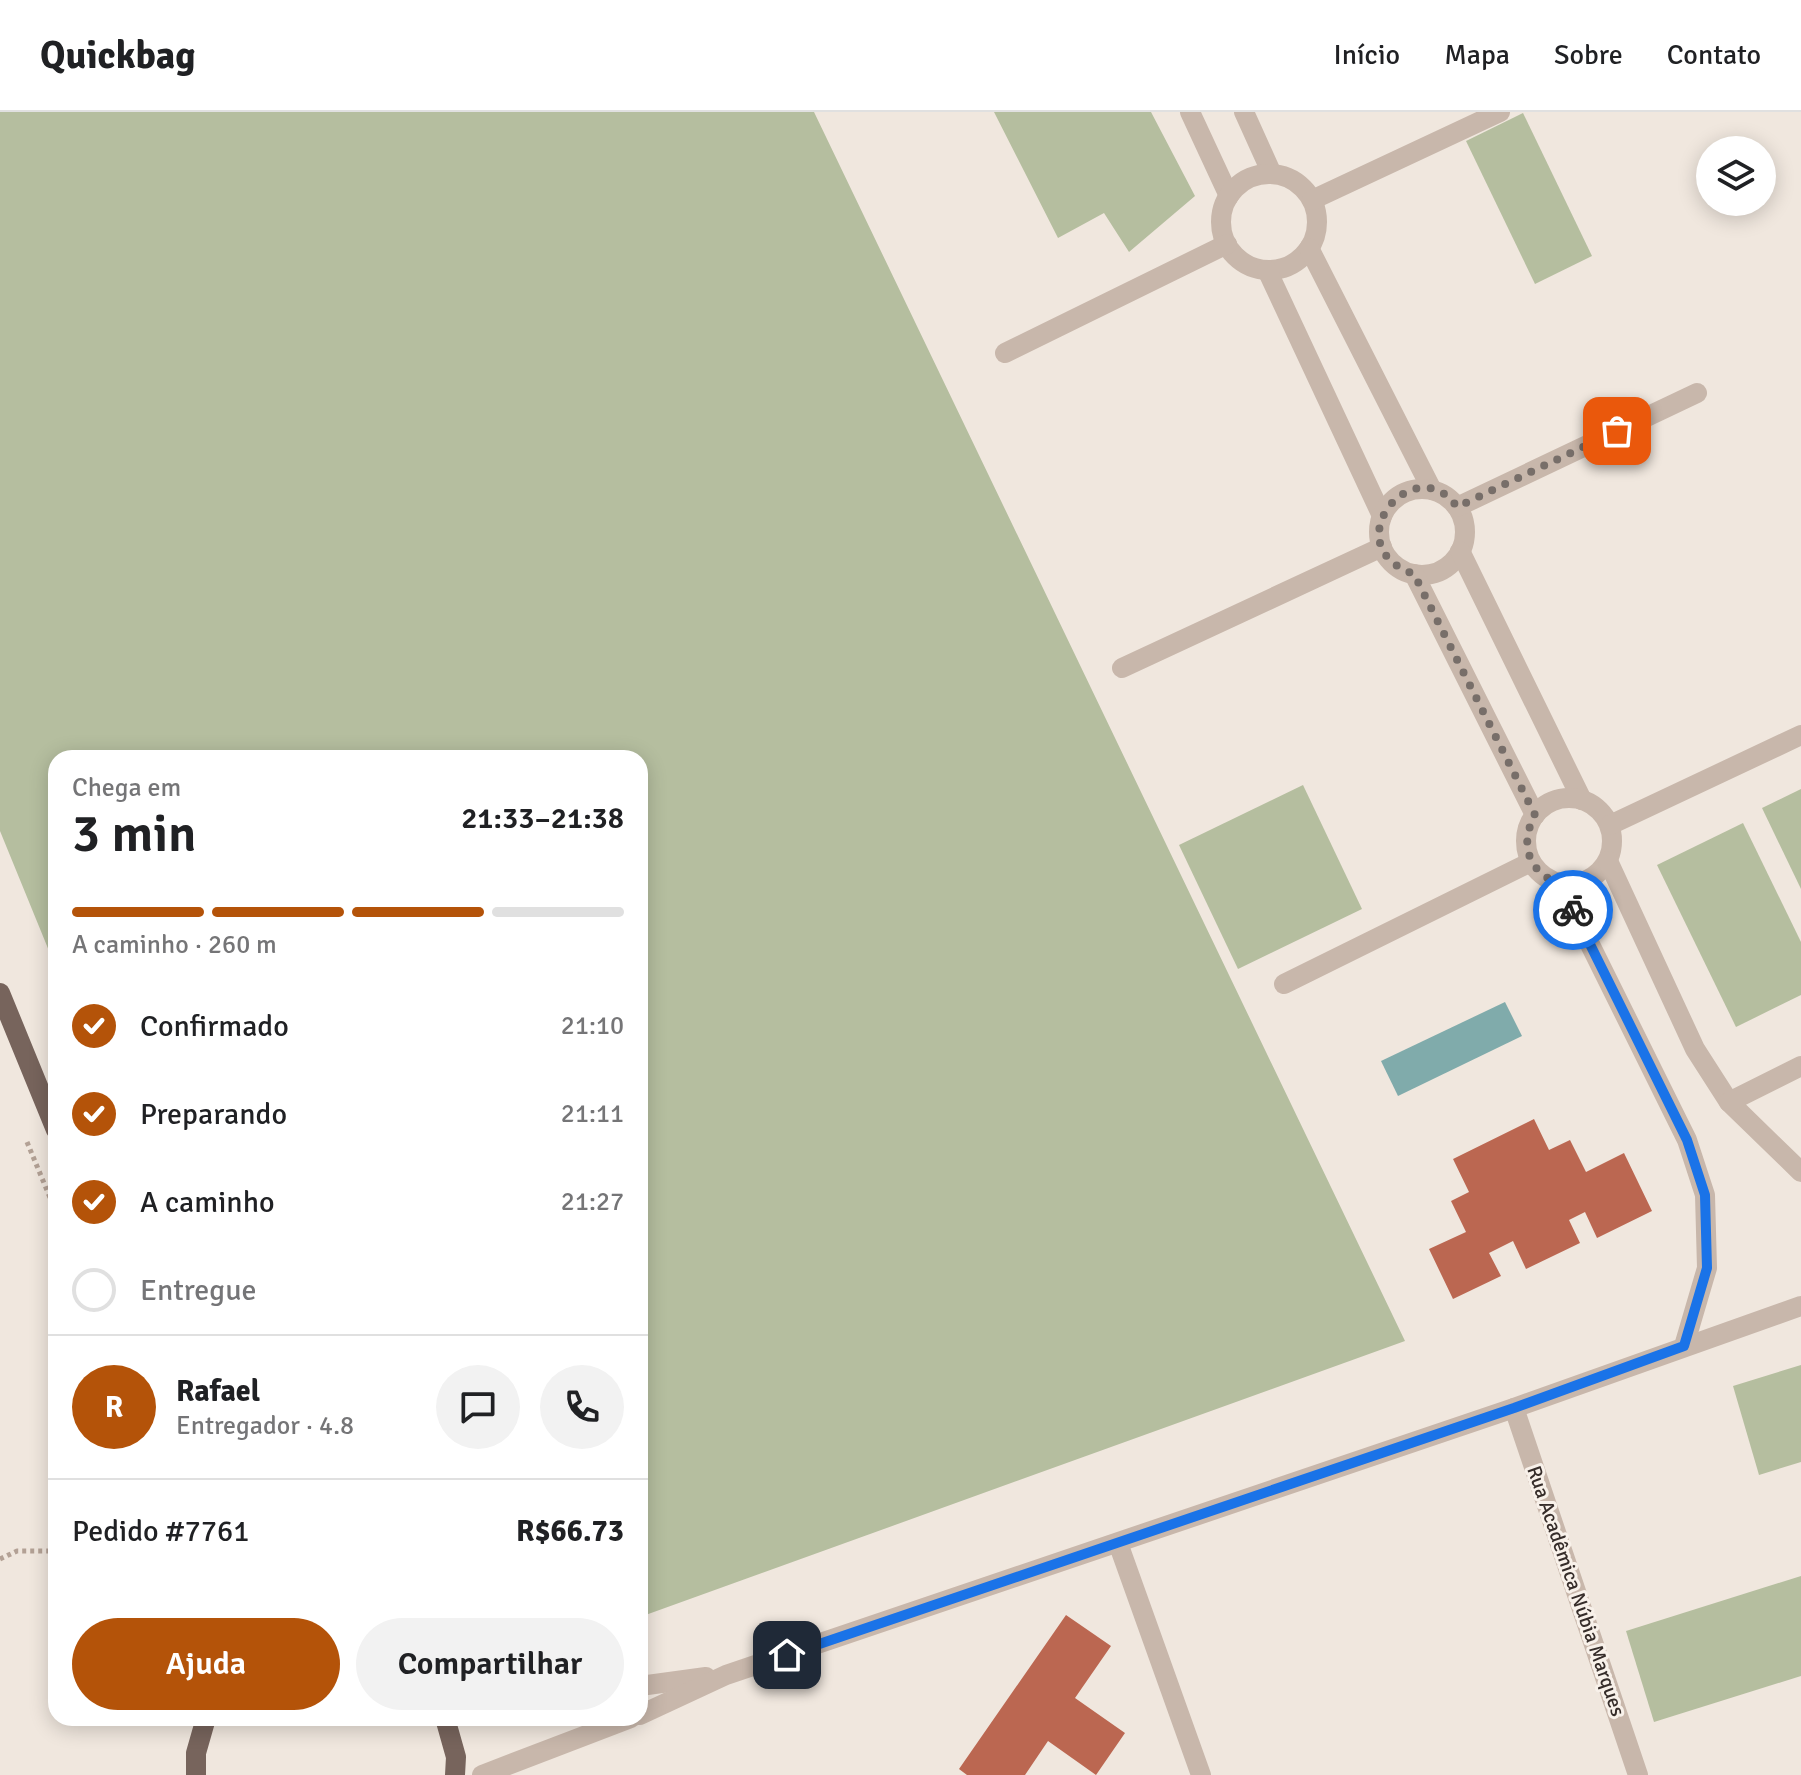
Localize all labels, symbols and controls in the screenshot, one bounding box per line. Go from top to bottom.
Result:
text: Quickbag [40,32,196,79]
text: Início [1333,38,1400,72]
text: Mapa [1444,38,1510,72]
text: Sobre [1554,38,1623,72]
text: Contato [1667,38,1761,72]
map controls [1696,136,1776,216]
button: layers [1696,136,1776,216]
pin [1583,397,1651,465]
icon: bag [1595,409,1639,453]
text: Chega em [72,772,181,804]
text: 21:33–21:38 [461,800,624,837]
text: 3 min [72,802,197,866]
courier [1533,870,1613,950]
icon: bike [1551,888,1595,932]
text: A caminho · 260 m [72,929,277,961]
icon: check [72,1004,116,1048]
text: Confirmado [140,1008,289,1045]
text: 21:10 [561,1010,624,1042]
icon: check [72,1092,116,1136]
text: Preparando [140,1096,287,1133]
text: 21:11 [561,1098,624,1130]
icon: check [72,1180,116,1224]
text: A caminho [140,1184,275,1221]
text: 21:27 [561,1186,624,1218]
text: Entregue [140,1272,257,1309]
button: chat [436,1365,520,1449]
button: phone [540,1365,624,1449]
text: Rafael [176,1373,260,1410]
text: R [105,1389,123,1426]
text: Entregador · 4.8 [176,1410,354,1442]
street label: Rua Acadêmica Núbia Marques [1521,1462,1631,1720]
text: Pedido #7761 [72,1513,249,1550]
text: R$66.73 [516,1513,624,1550]
button: Ajuda [72,1618,340,1710]
button: Compartilhar [356,1618,624,1710]
pin [753,1621,821,1689]
icon: home [765,1633,809,1677]

